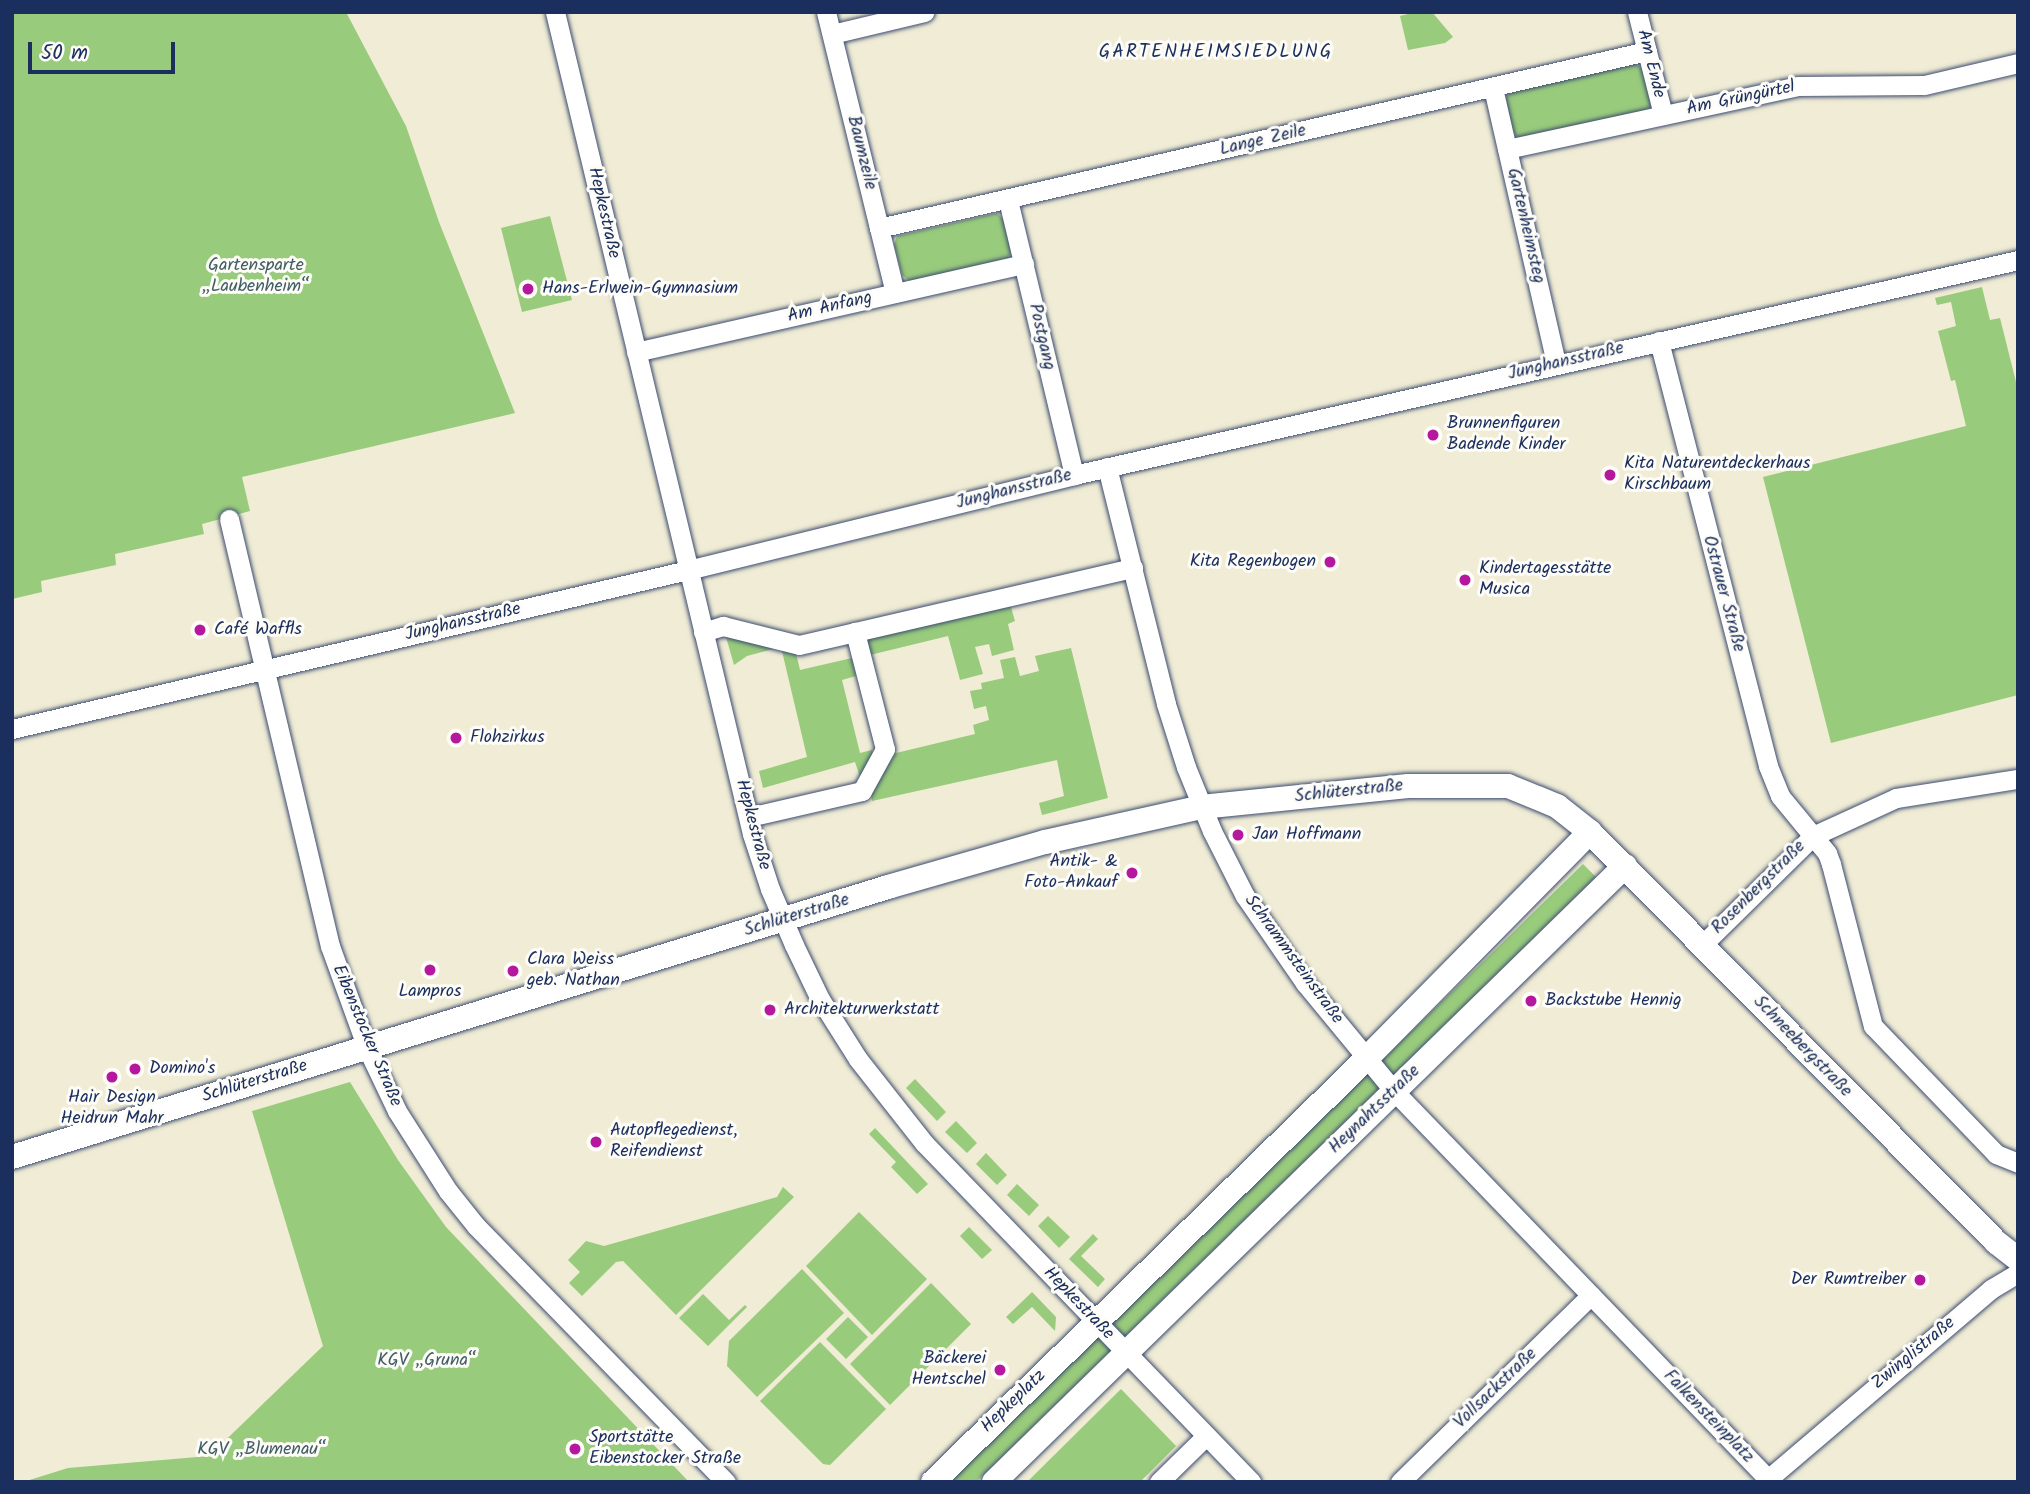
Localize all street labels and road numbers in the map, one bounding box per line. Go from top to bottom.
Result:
street label: Am Ende [1631,28,1669,100]
street label: Am Grüngürtel [1685,77,1797,121]
street label: Baumzeile [841,114,881,192]
street label: Lange Zeile [1218,121,1308,161]
street label: Hepkestraße [582,165,624,261]
street label: Gartenheimsteg [1501,166,1549,286]
street label: Am Anfang [785,288,875,328]
street label: Postgang [1023,302,1059,372]
street label: Junghansstraße [1506,338,1626,386]
street label: Junghansstraße [954,465,1074,515]
street label: Ostrauer Straße [1697,533,1749,655]
street label: Junghansstraße [403,599,523,647]
street label: Schlüterstraße [1294,776,1404,808]
street label: Hepkestraße [730,777,774,873]
street label: Rosenbergstraße [1708,837,1810,939]
street label: Schlüterstraße [742,890,852,942]
street label: Schrammsteinstraße [1239,891,1347,1029]
street label: Eibenstocker Straße [326,962,406,1110]
street label: Schneebergstraße [1748,992,1856,1102]
street label: Schlüterstraße [200,1056,310,1108]
street label: Heynahtsstraße [1325,1061,1425,1159]
street label: Hepkestraße [1038,1263,1118,1345]
street label: Zwinglistraße [1868,1313,1960,1395]
street label: Vollsackstraße [1450,1344,1542,1434]
street label: Hepkeplatz [977,1366,1051,1438]
street label: Falkensteinplatz [1658,1366,1758,1468]

